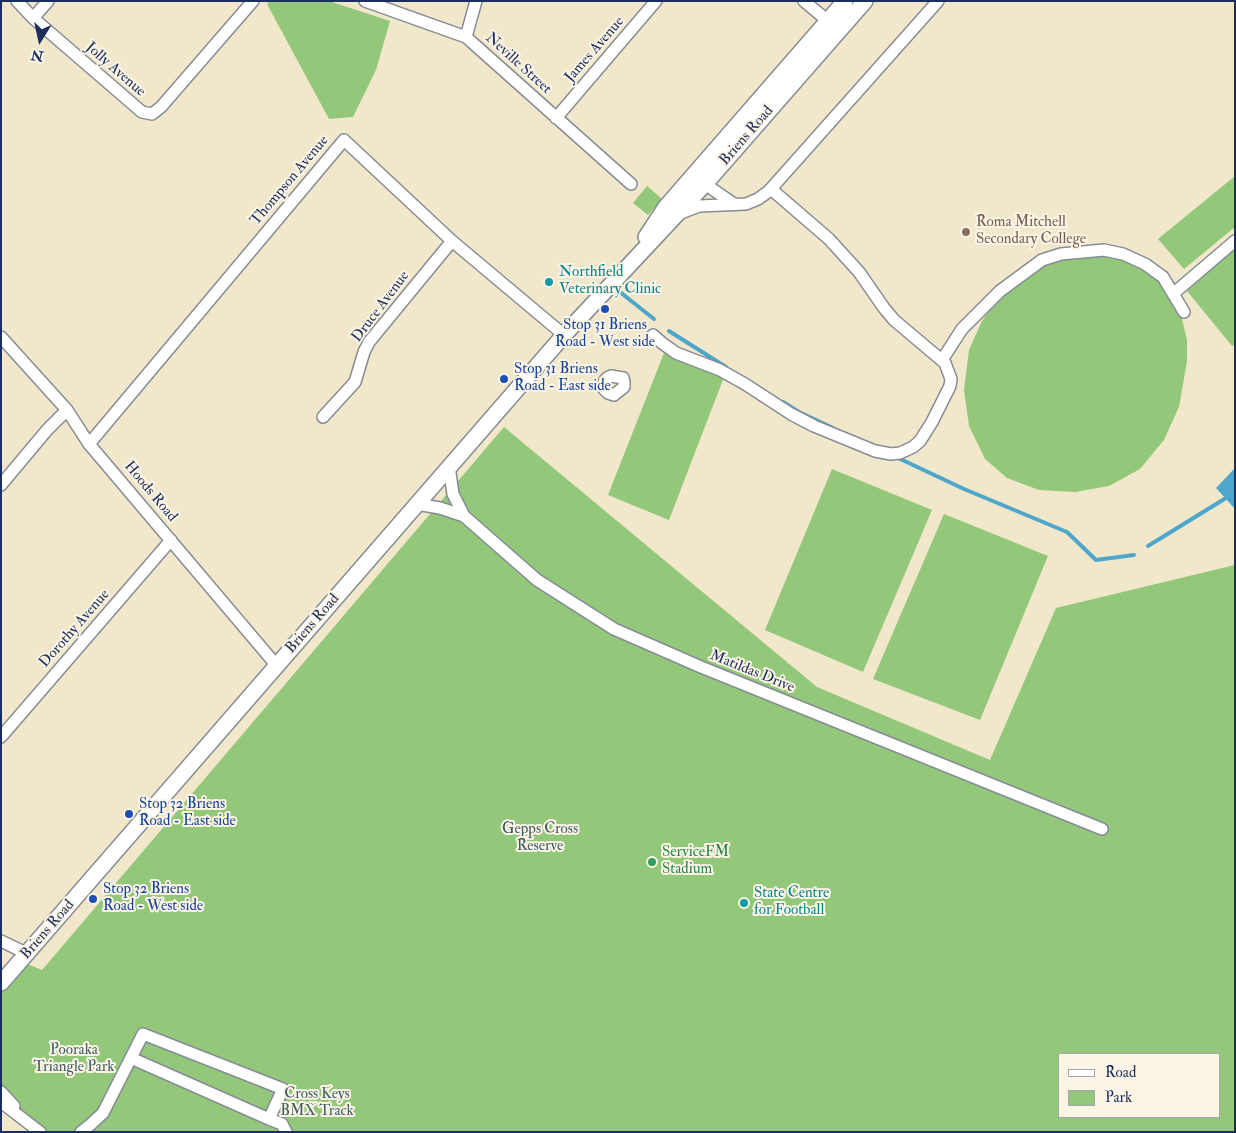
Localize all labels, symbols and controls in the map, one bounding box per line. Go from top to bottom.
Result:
street label: James Avenue [561,13,629,87]
north arrow [15,15,65,65]
street label: Neville Street [481,30,555,98]
street label: Jolly Avenue [81,39,149,101]
text: N [30,46,45,65]
street label: Briens Road [716,103,778,169]
street label: Thompson Avenue [247,132,333,230]
place label: Roma Mitchell Secondary College [976,214,1086,249]
marker: Roma Mitchell Secondary College [960,226,972,238]
place label: Northfield Veterinary Clinic [559,264,661,299]
street label: Druce Avenue [348,268,414,346]
marker: Northfield Veterinary Clinic [543,276,555,288]
marker: Stop 31 Briens Road - West side [599,303,611,315]
place label: Stop 31 Briens Road - West side [555,317,655,352]
place label: Stop 31 Briens Road - East side [514,361,611,396]
marker: Stop 31 Briens Road - East side [498,373,510,385]
street label: Hoods Road [119,458,181,526]
street label: Dorothy Avenue [36,586,114,672]
street label: Briens Road [282,591,344,657]
street label: Matildas Drive [707,647,797,697]
place label: Stop 32 Briens Road - East side [139,796,236,831]
marker: Stop 32 Briens Road - East side [123,808,135,820]
park label: Gepps Cross Reserve [502,821,578,856]
place label: ServiceFM Stadium [662,844,729,879]
marker: ServiceFM Stadium [646,856,658,868]
place label: Stop 32 Briens Road - West side [103,881,203,916]
place label: State Centre for Football [754,885,829,920]
marker: Stop 32 Briens Road - West side [87,893,99,905]
street label: Briens Road [17,897,79,963]
marker: State Centre for Football [738,897,750,909]
park label: Pooraka Triangle Park [34,1042,114,1077]
legend [1058,1053,1221,1118]
text: Road [1105,1063,1136,1082]
park label: Cross Keys BMX Track [280,1086,354,1121]
text: Park [1105,1088,1132,1107]

